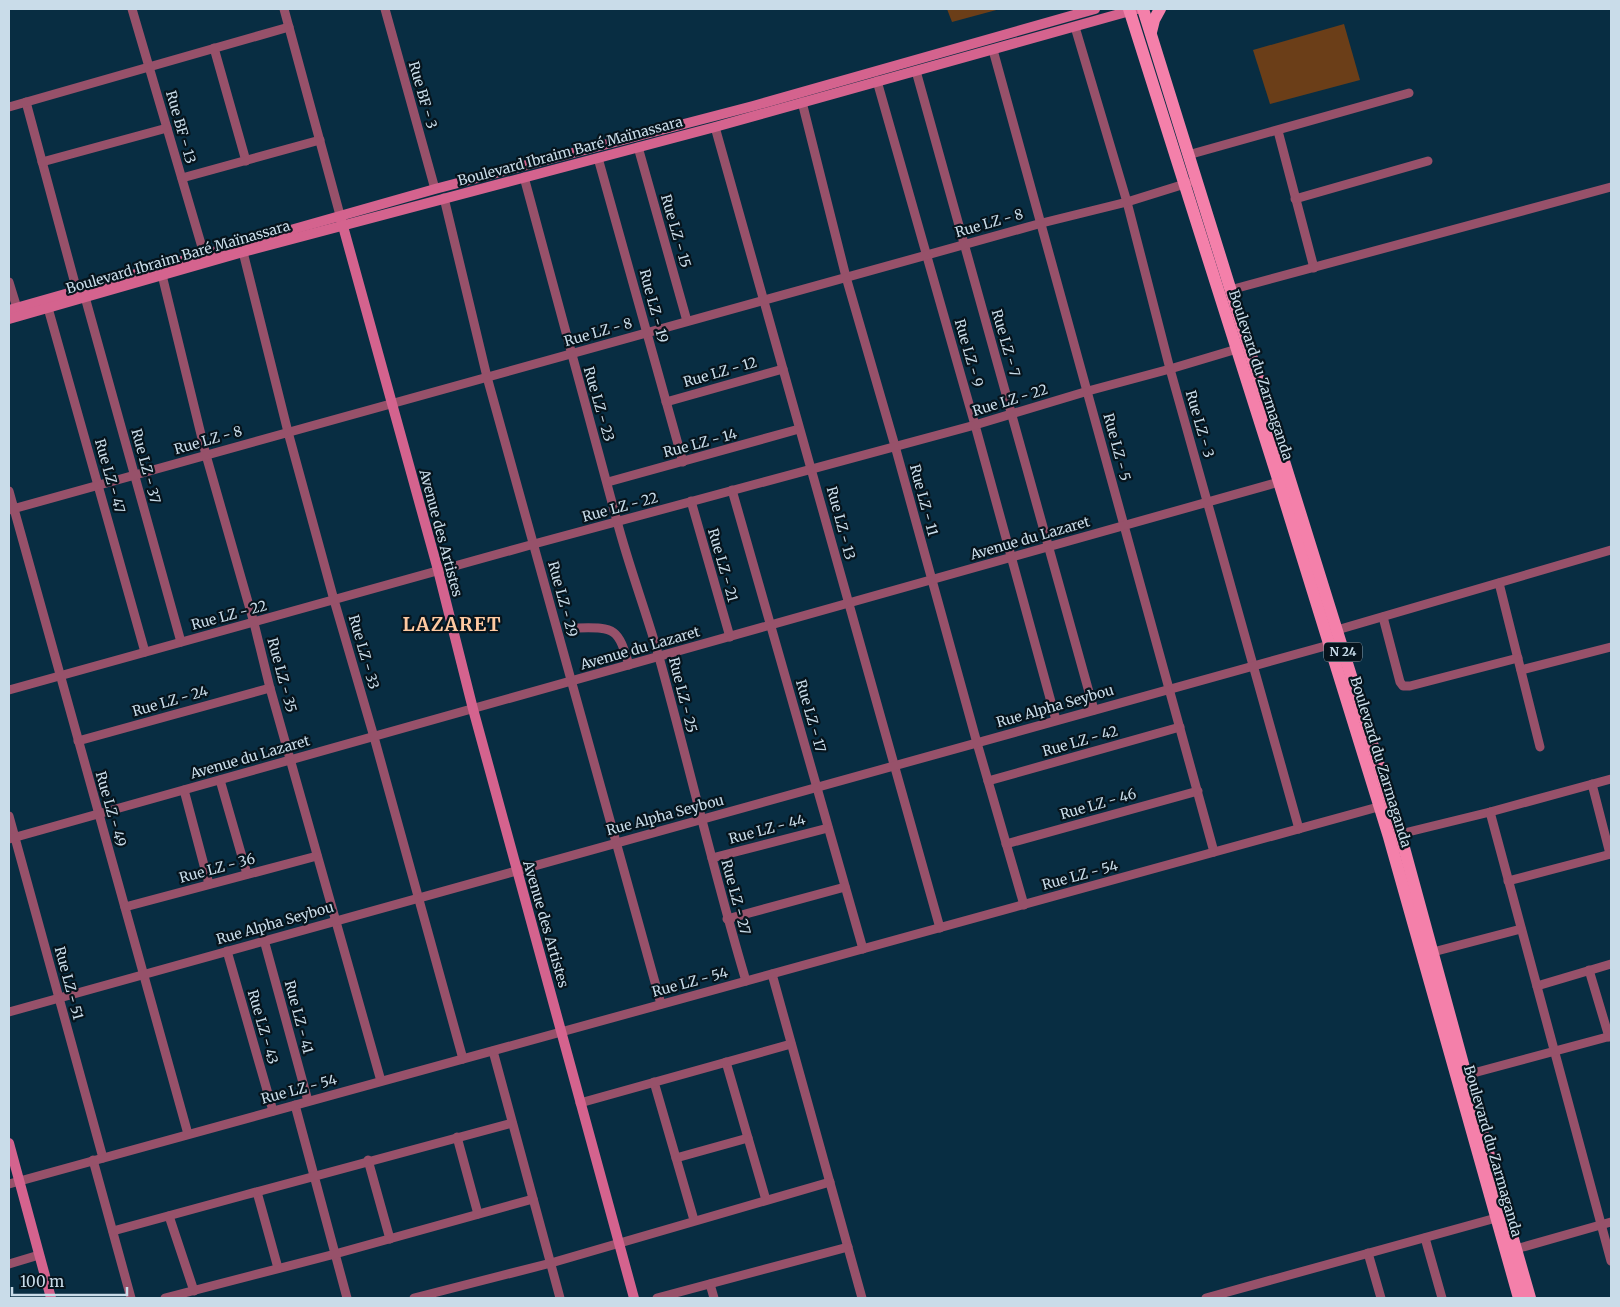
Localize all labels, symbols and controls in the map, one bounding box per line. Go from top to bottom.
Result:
street label: Rue BF - 3 [405,59,441,131]
street label: Rue BF - 13 [162,88,200,166]
street label: Boulevard Ibraim Baré Maïnassara [456,112,685,190]
street label: Rue LZ - 15 [657,192,695,270]
street label: Rue LZ - 8 [953,205,1025,241]
street label: Boulevard Ibraim Baré Maïnassara [64,216,293,298]
street label: Rue LZ - 19 [636,267,672,345]
street label: Boulevard du Zarmaganda [1225,288,1297,463]
street label: Rue LZ - 7 [988,307,1024,379]
street label: Rue LZ - 8 [562,314,634,350]
street label: Rue LZ - 9 [951,317,987,389]
street label: Rue LZ - 12 [681,353,759,391]
street label: Rue LZ - 23 [580,364,618,444]
street label: Rue LZ - 22 [970,380,1050,420]
street label: Rue LZ - 3 [1182,388,1218,460]
street label: Rue LZ - 5 [1099,411,1135,483]
street label: Rue LZ - 8 [172,422,244,458]
street label: Rue LZ - 14 [661,424,739,461]
street label: Rue LZ - 37 [127,427,165,506]
street label: Rue LZ - 47 [91,437,129,515]
street label: Rue LZ - 11 [906,462,942,538]
street label: Avenue des Artistes [415,466,467,599]
street label: Rue LZ - 13 [823,484,859,562]
street label: Rue LZ - 22 [580,488,660,526]
street label: Avenue du Lazaret [967,512,1092,564]
street label: Rue LZ - 21 [704,526,742,604]
street label: Rue LZ - 29 [544,559,582,639]
street label: Rue LZ - 22 [189,596,269,634]
district label: LAZARET [402,612,502,636]
street label: Rue LZ - 33 [345,613,383,691]
street label: Avenue du Lazaret [577,622,702,674]
street label: Rue LZ - 35 [263,636,301,714]
road number: N 24 [1324,642,1362,662]
street label: Rue LZ - 25 [665,655,701,735]
street label: Boulevard du Zarmaganda [1346,674,1416,850]
street label: Rue LZ - 17 [792,677,830,755]
street label: Rue Alpha Seybou [994,681,1116,731]
street label: Rue LZ - 24 [130,682,210,720]
street label: Rue LZ - 42 [1040,722,1120,760]
street label: Avenue du Lazaret [187,731,312,783]
street label: Rue LZ - 49 [92,769,130,849]
street label: Rue LZ - 46 [1058,785,1138,823]
street label: Rue Alpha Seybou [604,791,726,839]
street label: Rue LZ - 44 [727,810,808,848]
street label: Rue LZ - 36 [177,849,257,887]
street label: Rue LZ - 54 [1040,856,1120,894]
street label: Avenue des Artistes [519,857,573,990]
street label: Rue LZ - 27 [717,857,755,937]
street label: Rue Alpha Seybou [214,898,336,948]
street label: Rue LZ - 51 [51,944,87,1022]
street label: Rue LZ - 54 [650,963,730,1001]
street label: Rue LZ - 41 [281,978,317,1056]
street label: Rue LZ - 43 [244,988,282,1066]
street label: Boulevard du Zarmaganda [1460,1063,1526,1239]
street label: Rue LZ - 54 [259,1070,339,1108]
scale bar [12,1264,128,1296]
text: 100 m [20,1272,64,1291]

